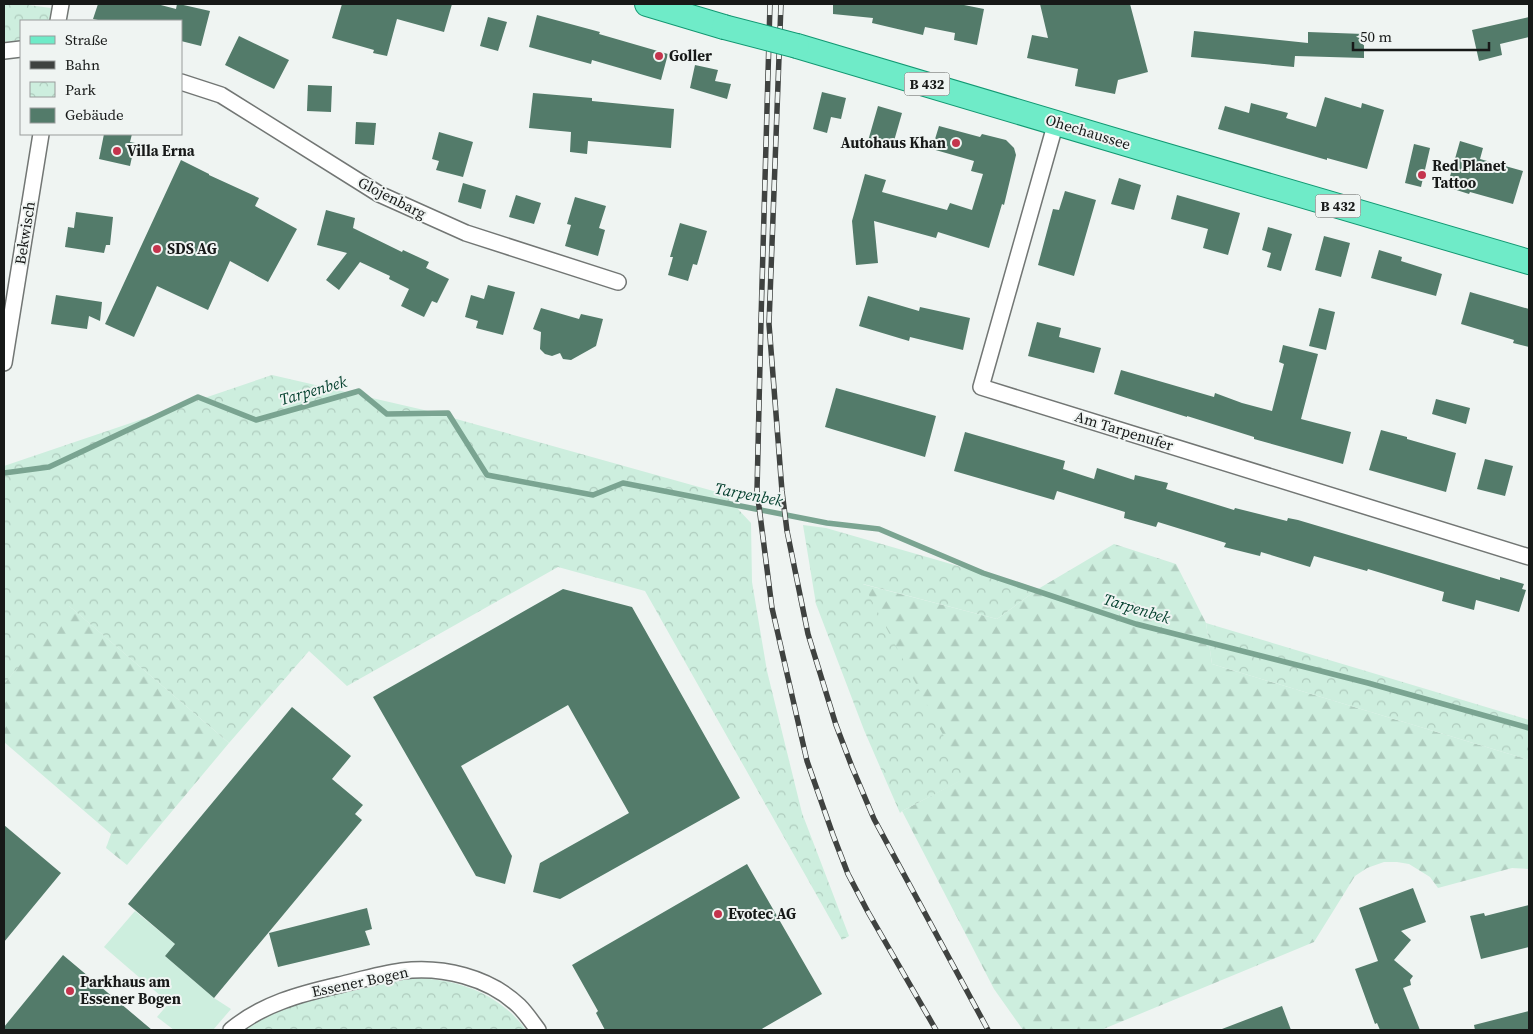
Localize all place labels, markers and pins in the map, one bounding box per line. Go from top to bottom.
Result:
place label: Goller [669,45,712,66]
marker: Goller [653,50,665,62]
place label: Autohaus Khan [841,132,946,153]
marker: Autohaus Khan [950,137,962,149]
place label: Villa Erna [127,140,196,161]
marker: Villa Erna [111,145,123,157]
place label: Red Planet Tattoo [1432,155,1507,193]
marker: Red Planet Tattoo [1416,169,1428,181]
place label: SDS AG [167,238,217,259]
marker: SDS AG [151,243,163,255]
place label: Evotec AG [728,903,796,924]
marker: Evotec AG [712,908,724,920]
place label: Parkhaus am Essener Bogen [80,971,181,1009]
marker: Parkhaus am Essener Bogen [64,985,76,997]

